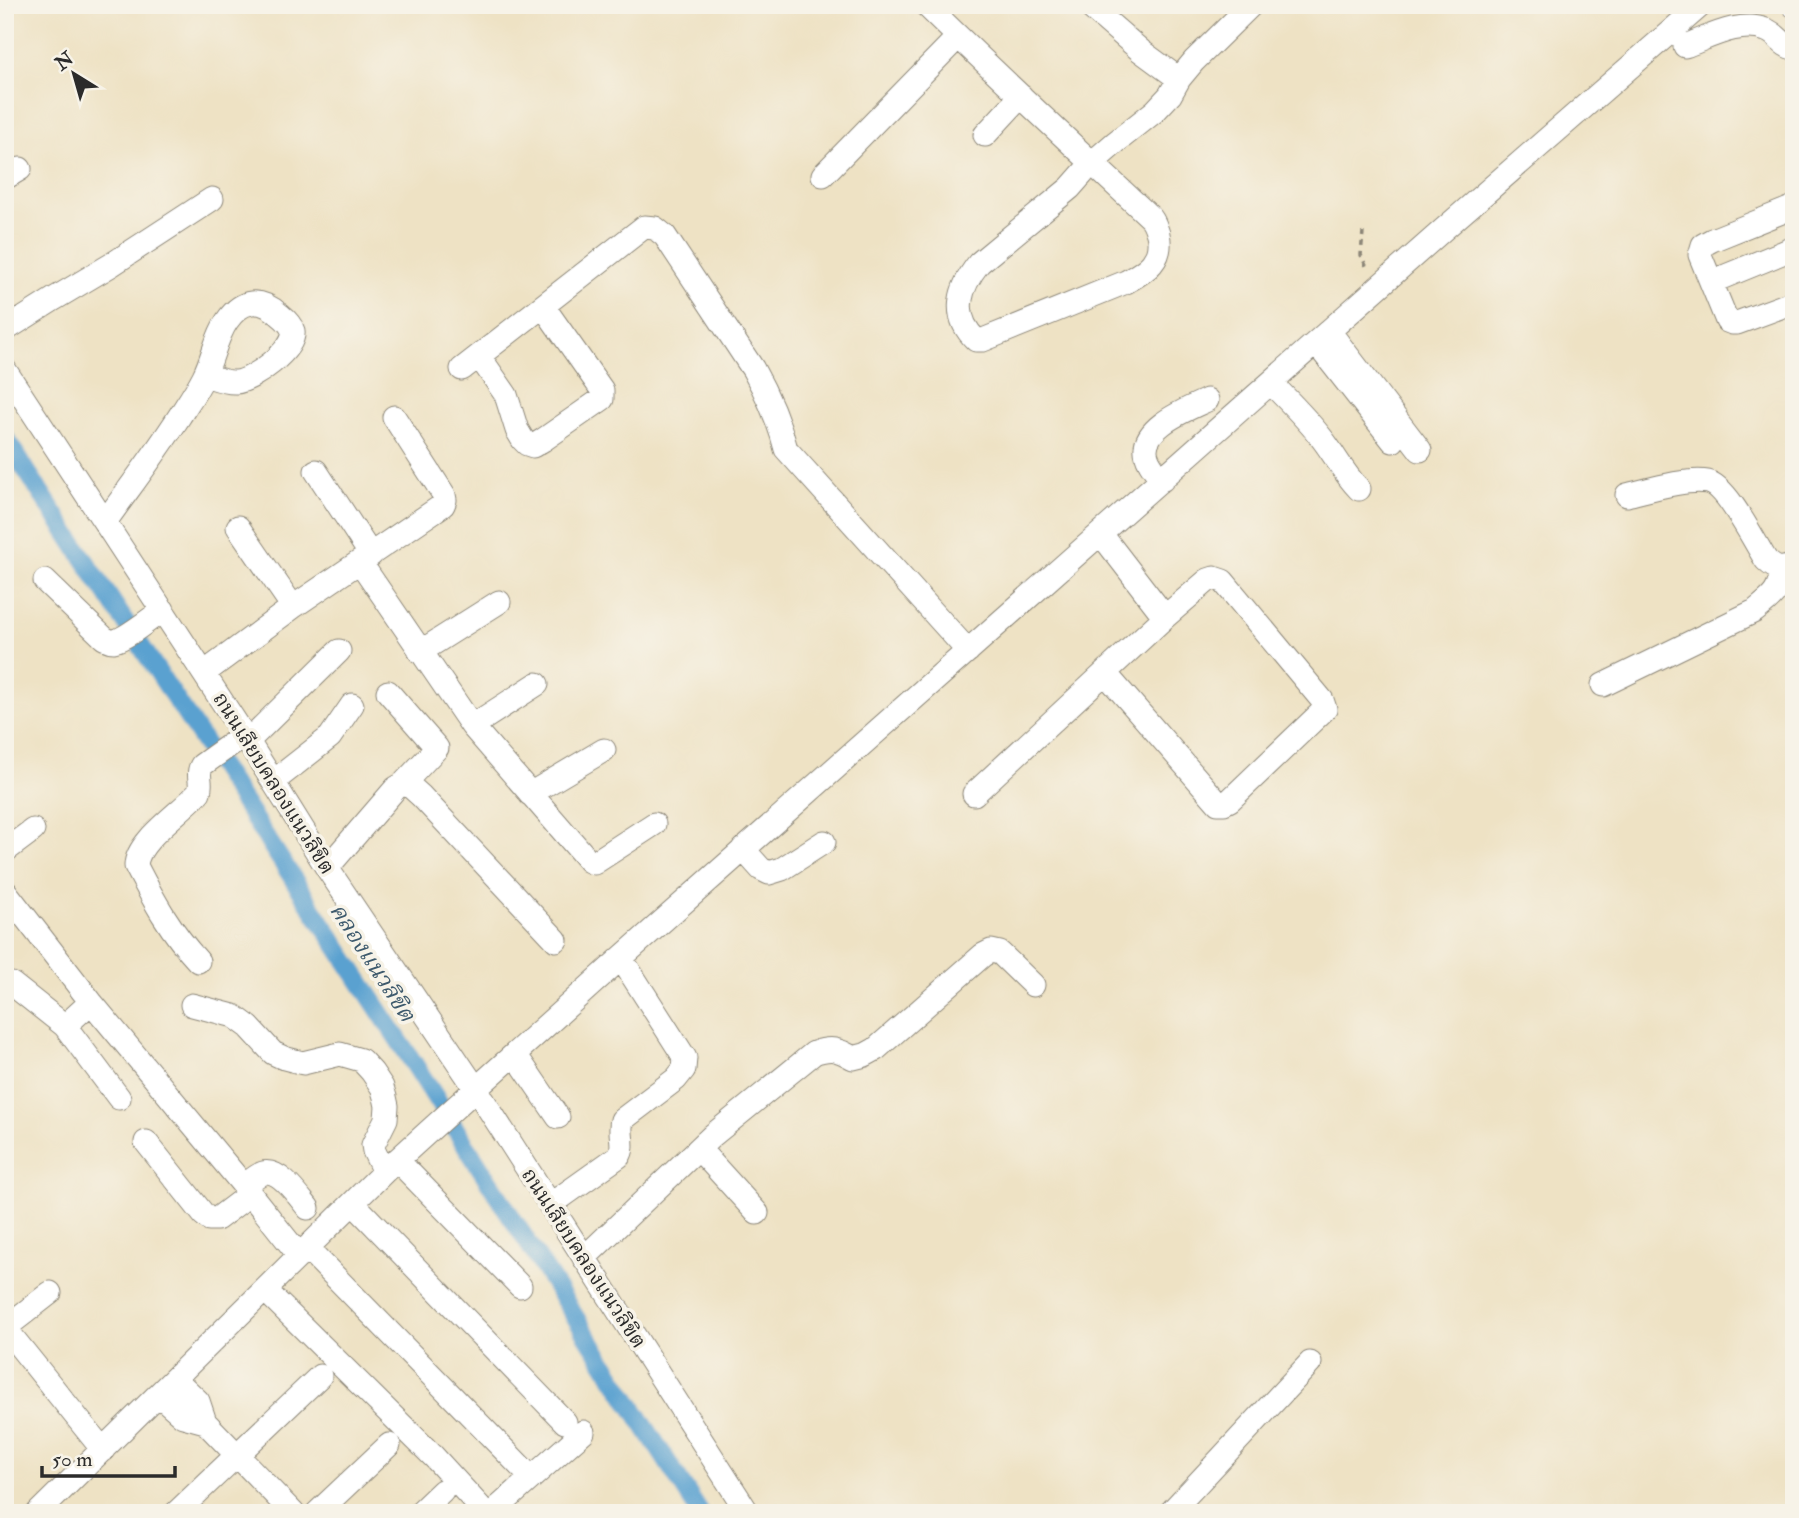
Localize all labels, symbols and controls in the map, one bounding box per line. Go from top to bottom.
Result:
north arrow [38,38,108,108]
text: N [50,46,79,77]
street label: ถนนเลียบคลองแนวลิขิต [206,687,341,879]
water label: คลองแนวลิขิต [323,897,422,1027]
street label: ถนนเลียบคลองแนวลิขิต [515,1163,652,1354]
scale bar [42,1434,175,1478]
text: 50 m [52,1446,93,1473]

